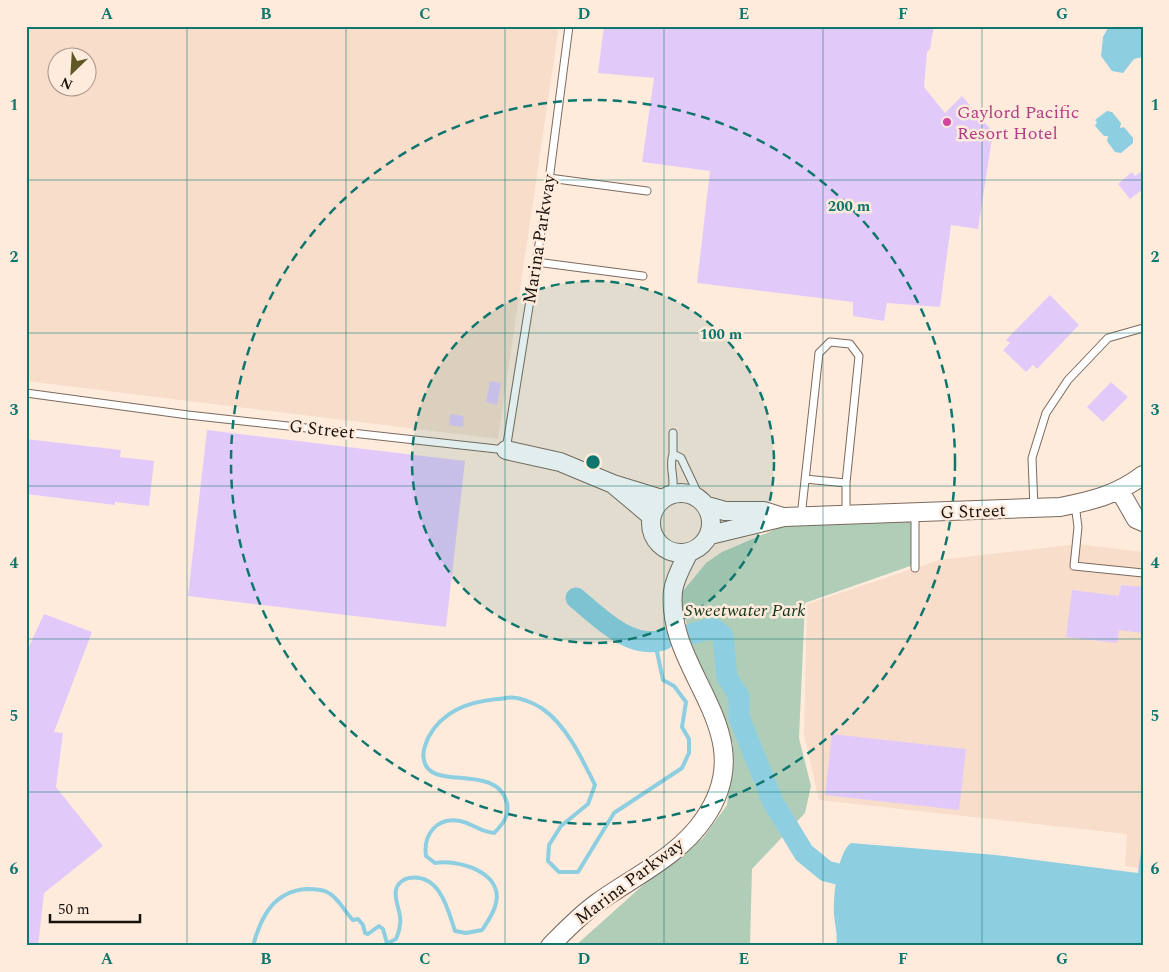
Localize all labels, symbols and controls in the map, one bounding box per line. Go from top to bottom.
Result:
text: A [101,2,114,26]
text: B [260,2,272,26]
text: C [419,2,431,26]
text: D [578,2,591,26]
text: E [739,2,749,26]
text: F [898,2,908,26]
text: G [1056,2,1068,26]
north arrow [48,48,98,98]
text: N [57,71,76,95]
text: 1 [10,93,18,117]
text: 1 [1151,93,1159,117]
place label: Gaylord Pacific Resort Hotel [957,99,1080,147]
marker: Gaylord Pacific Resort Hotel [941,116,953,128]
street label: Marina Parkway [516,171,563,306]
text: 200 m [828,195,871,218]
text: 2 [10,245,19,269]
text: 2 [1151,245,1160,269]
text: 100 m [700,323,743,346]
text: 3 [10,398,19,422]
text: 3 [1151,398,1160,422]
street label: G Street [288,413,356,446]
centre of rings [584,453,602,471]
street label: G Street [940,497,1006,526]
text: 4 [10,551,19,575]
text: 4 [1151,551,1160,575]
park label: Sweetwater Park [684,597,806,624]
text: 5 [10,704,18,728]
text: 5 [1151,704,1159,728]
street label: Marina Parkway [569,831,691,931]
text: 6 [10,857,19,881]
text: 6 [1151,857,1160,881]
scale bar [50,892,140,924]
text: 50 m [58,898,90,921]
text: A [101,947,114,971]
text: B [260,947,272,971]
text: C [419,947,431,971]
text: D [578,947,591,971]
text: E [739,947,749,971]
text: F [898,947,908,971]
text: G [1056,947,1068,971]

